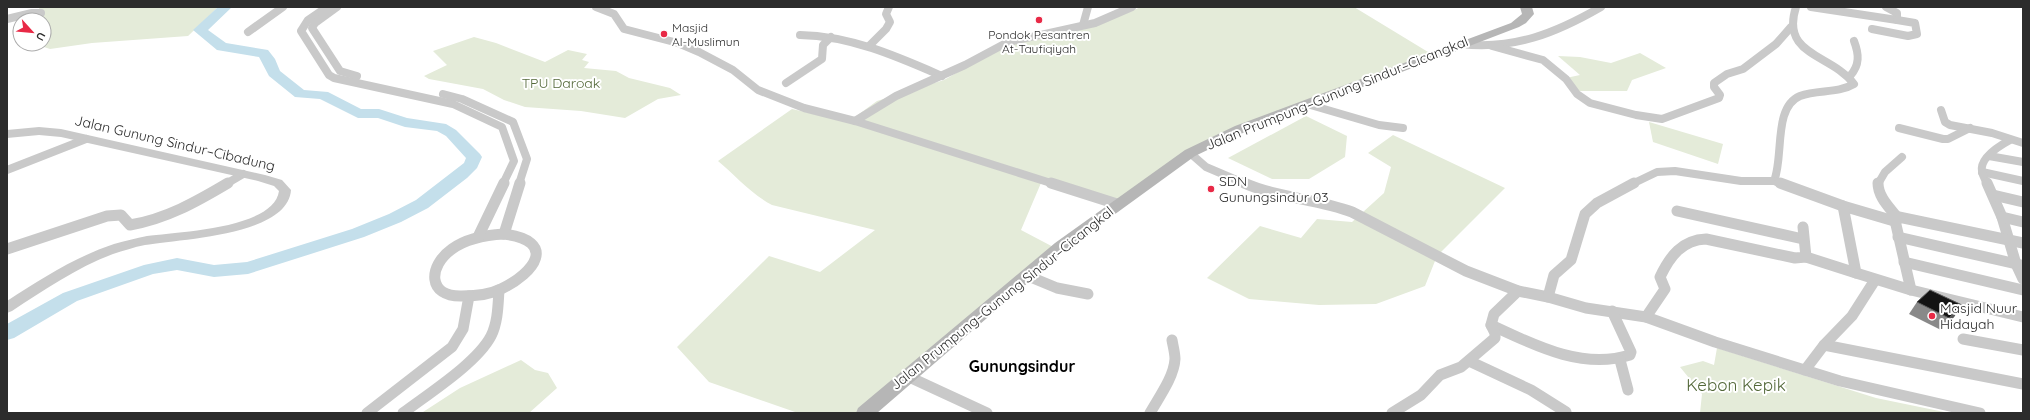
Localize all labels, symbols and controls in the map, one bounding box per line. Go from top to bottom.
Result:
north arrow [12,12,52,52]
marker: Pondok Pesantren At-Taufiqiyah [1034,15,1044,25]
place label: Masjid Al-Muslimun [672,20,740,49]
place label: Pondok Pesantren At-Taufiqiyah [988,27,1090,56]
marker: Masjid Al-Muslimun [659,29,669,39]
text: U [33,30,49,43]
street label: Jalan Prumpung–Gunung Sindur–Cicangkal [1203,32,1471,154]
park label: TPU Daroak [522,74,600,92]
street label: Jalan Gunung Sindur–Cibadung [73,111,277,175]
place label: SDN Gunungsindur 03 [1219,172,1329,206]
marker: SDN Gunungsindur 03 [1206,184,1216,194]
street label: Jalan Prumpung–Gunung Sindur–Cicangkal [887,202,1117,394]
place label: Masjid Nuur Hidayah [1940,299,2018,333]
marker: Masjid Nuur Hidayah [1927,311,1937,321]
district label: Gunungsindur [969,356,1075,376]
park label: Kebon Kepik [1686,374,1786,395]

